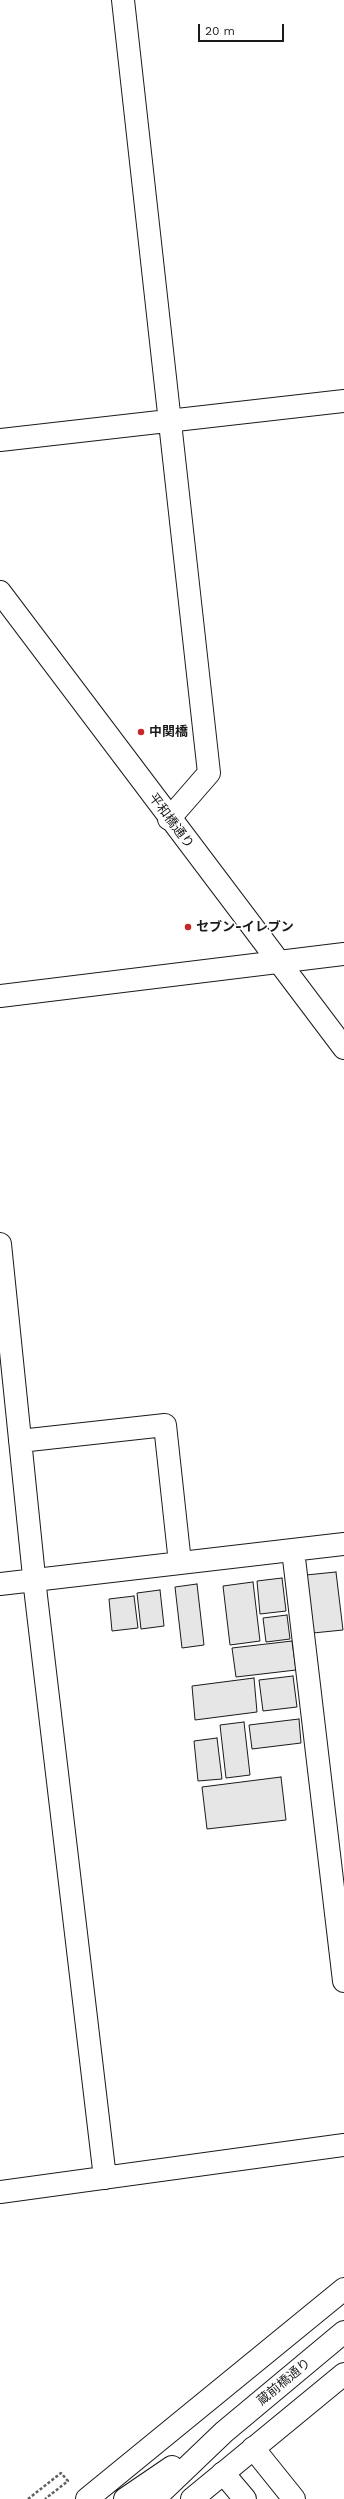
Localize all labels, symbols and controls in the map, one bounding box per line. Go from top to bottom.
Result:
scale bar [200,16,286,42]
text: 20 m [205,24,235,38]
place label: 中関橋 [149,724,188,740]
marker: 中関橋 [136,727,146,737]
street label: 平和橋通り [145,790,197,852]
place label: セブン-イレブン [196,919,294,935]
marker: セブン-イレブン [183,922,193,932]
street label: 蔵前橋通り [254,2355,314,2409]

